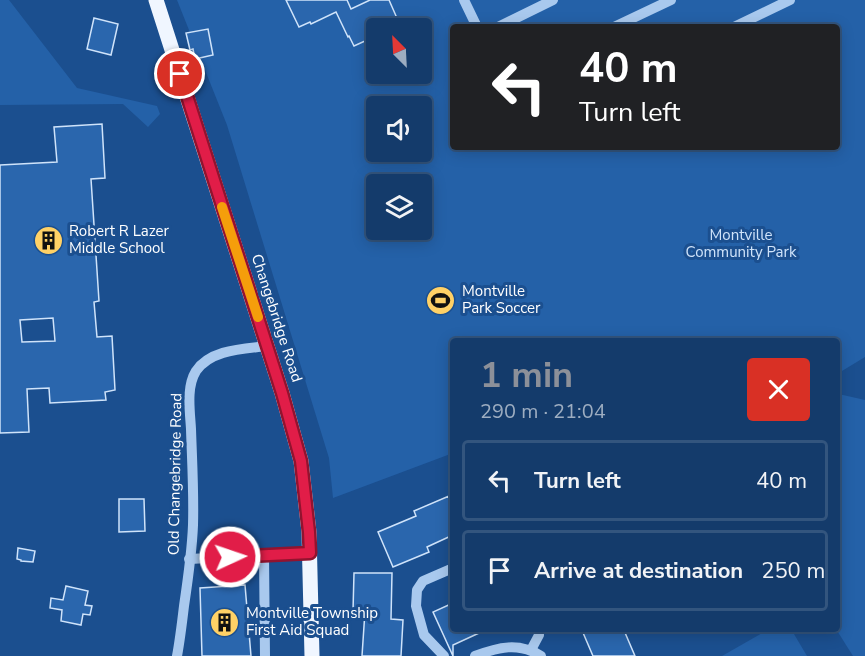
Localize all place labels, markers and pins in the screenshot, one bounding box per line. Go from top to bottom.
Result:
pin [154,48,205,99]
place label: Robert R Lazer Middle School [69,221,170,258]
building icon: Robert R Lazer Middle School [32,224,64,256]
place label: Montville Park Soccer [462,281,541,318]
sports icon: Montville Park Soccer [425,284,457,316]
place label: Montville Township First Aid Squad [246,603,378,640]
building icon: Montville Township First Aid Squad [209,606,241,638]

